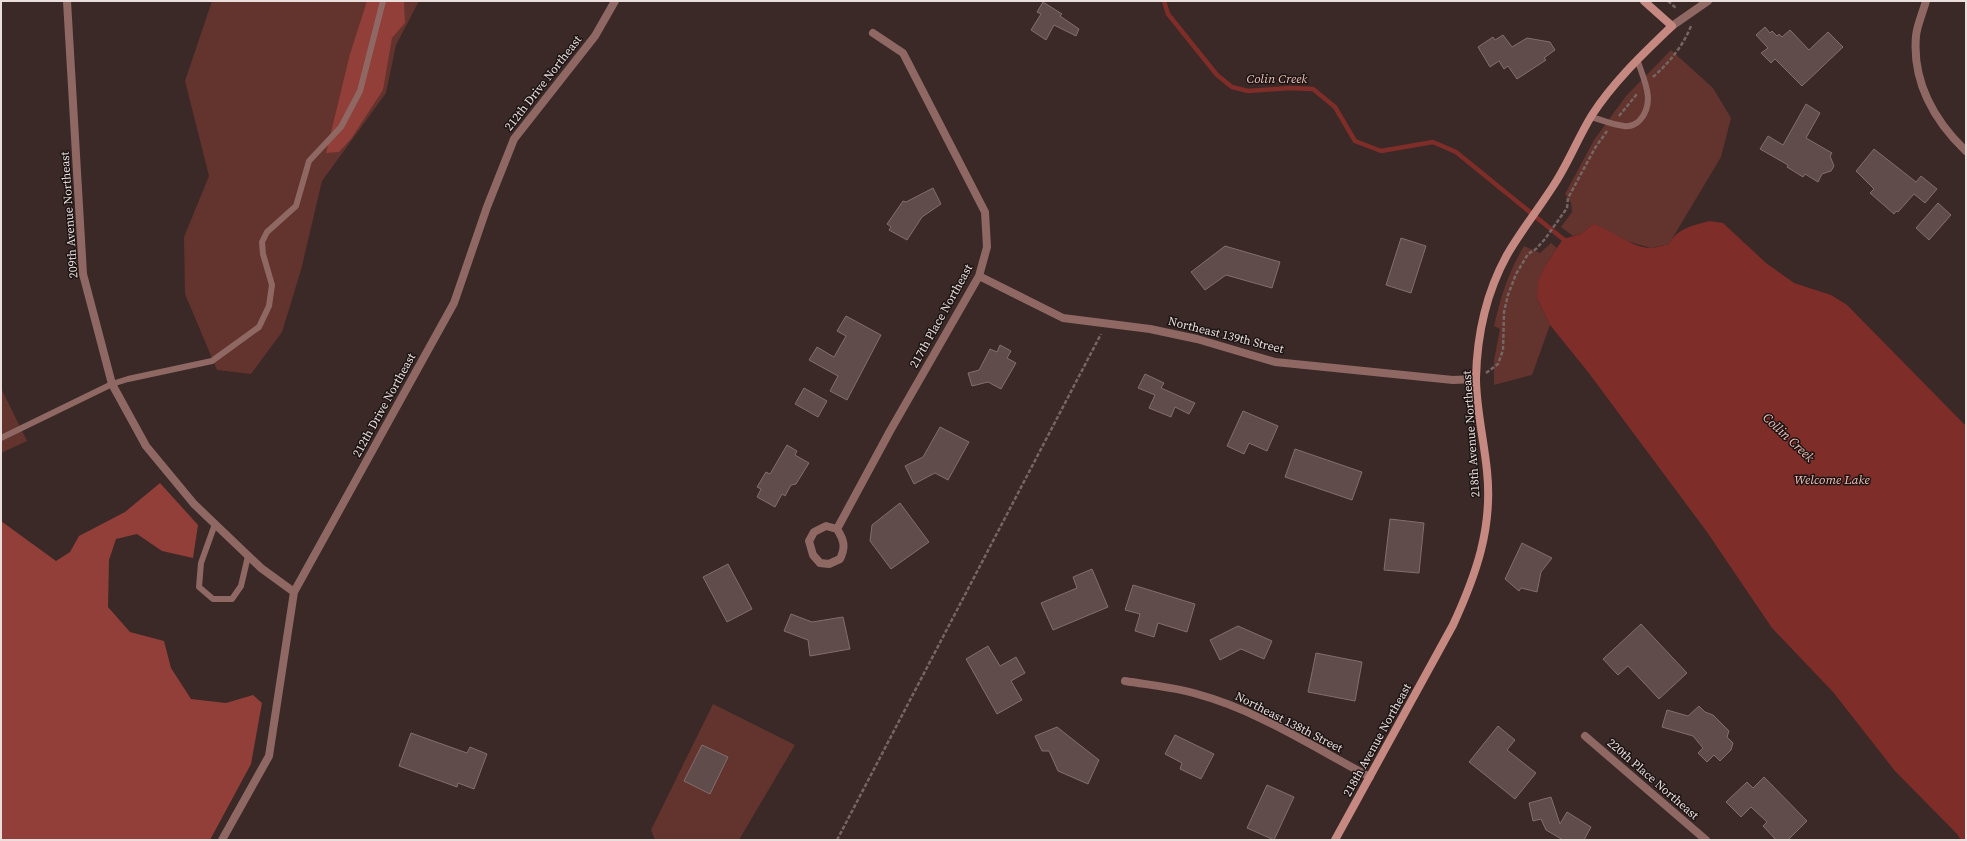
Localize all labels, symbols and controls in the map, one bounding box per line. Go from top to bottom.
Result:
street label: 212th Drive Northeast [501,32,585,134]
water label: Colin Creek [1247,70,1308,87]
street label: 209th Avenue Northeast [57,151,81,279]
street label: 217th Place Northeast [906,261,976,371]
street label: Northeast 139th Street [1167,313,1286,357]
street label: 212th Drive Northeast [349,350,419,460]
street label: 218th Avenue Northeast [1459,370,1483,498]
water label: Collin Creek [1759,409,1819,466]
water label: Welcome Lake [1794,471,1871,488]
street label: 218th Avenue Northeast [1339,680,1415,799]
street label: Northeast 138th Street [1233,688,1346,756]
street label: 220th Place Northeast [1604,735,1702,823]

